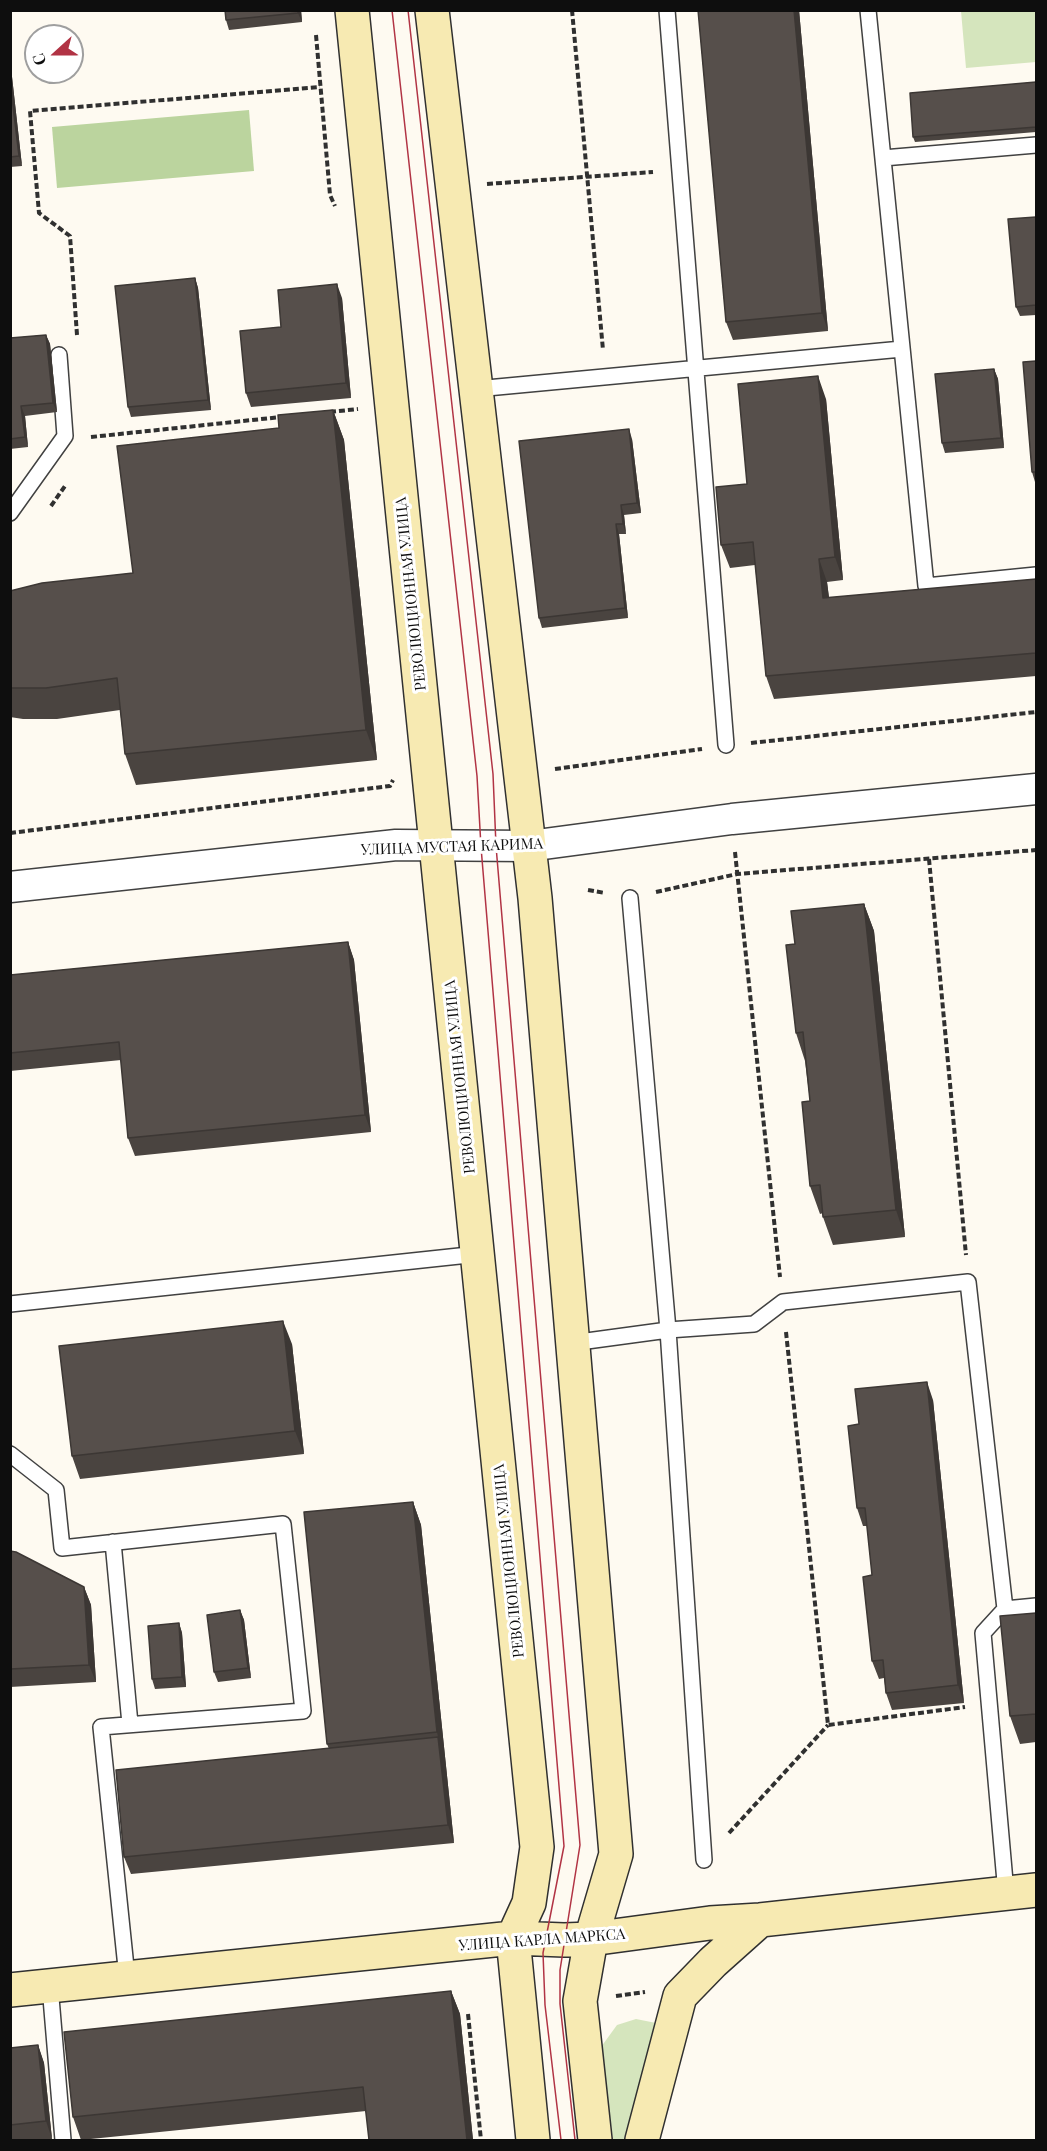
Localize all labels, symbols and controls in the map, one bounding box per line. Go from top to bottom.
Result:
north arrow [24,24,84,84]
text: С [27,51,50,69]
street label: РЕВОЛЮЦИОННАЯ УЛИЦА [392,496,430,692]
street label: УЛИЦА МУСТАЯ КАРИМА [361,835,543,859]
street label: РЕВОЛЮЦИОННАЯ УЛИЦА [441,979,479,1175]
street label: РЕВОЛЮЦИОННАЯ УЛИЦА [490,1463,528,1659]
street label: УЛИЦА КАРЛА МАРКСА [458,1925,626,1955]

